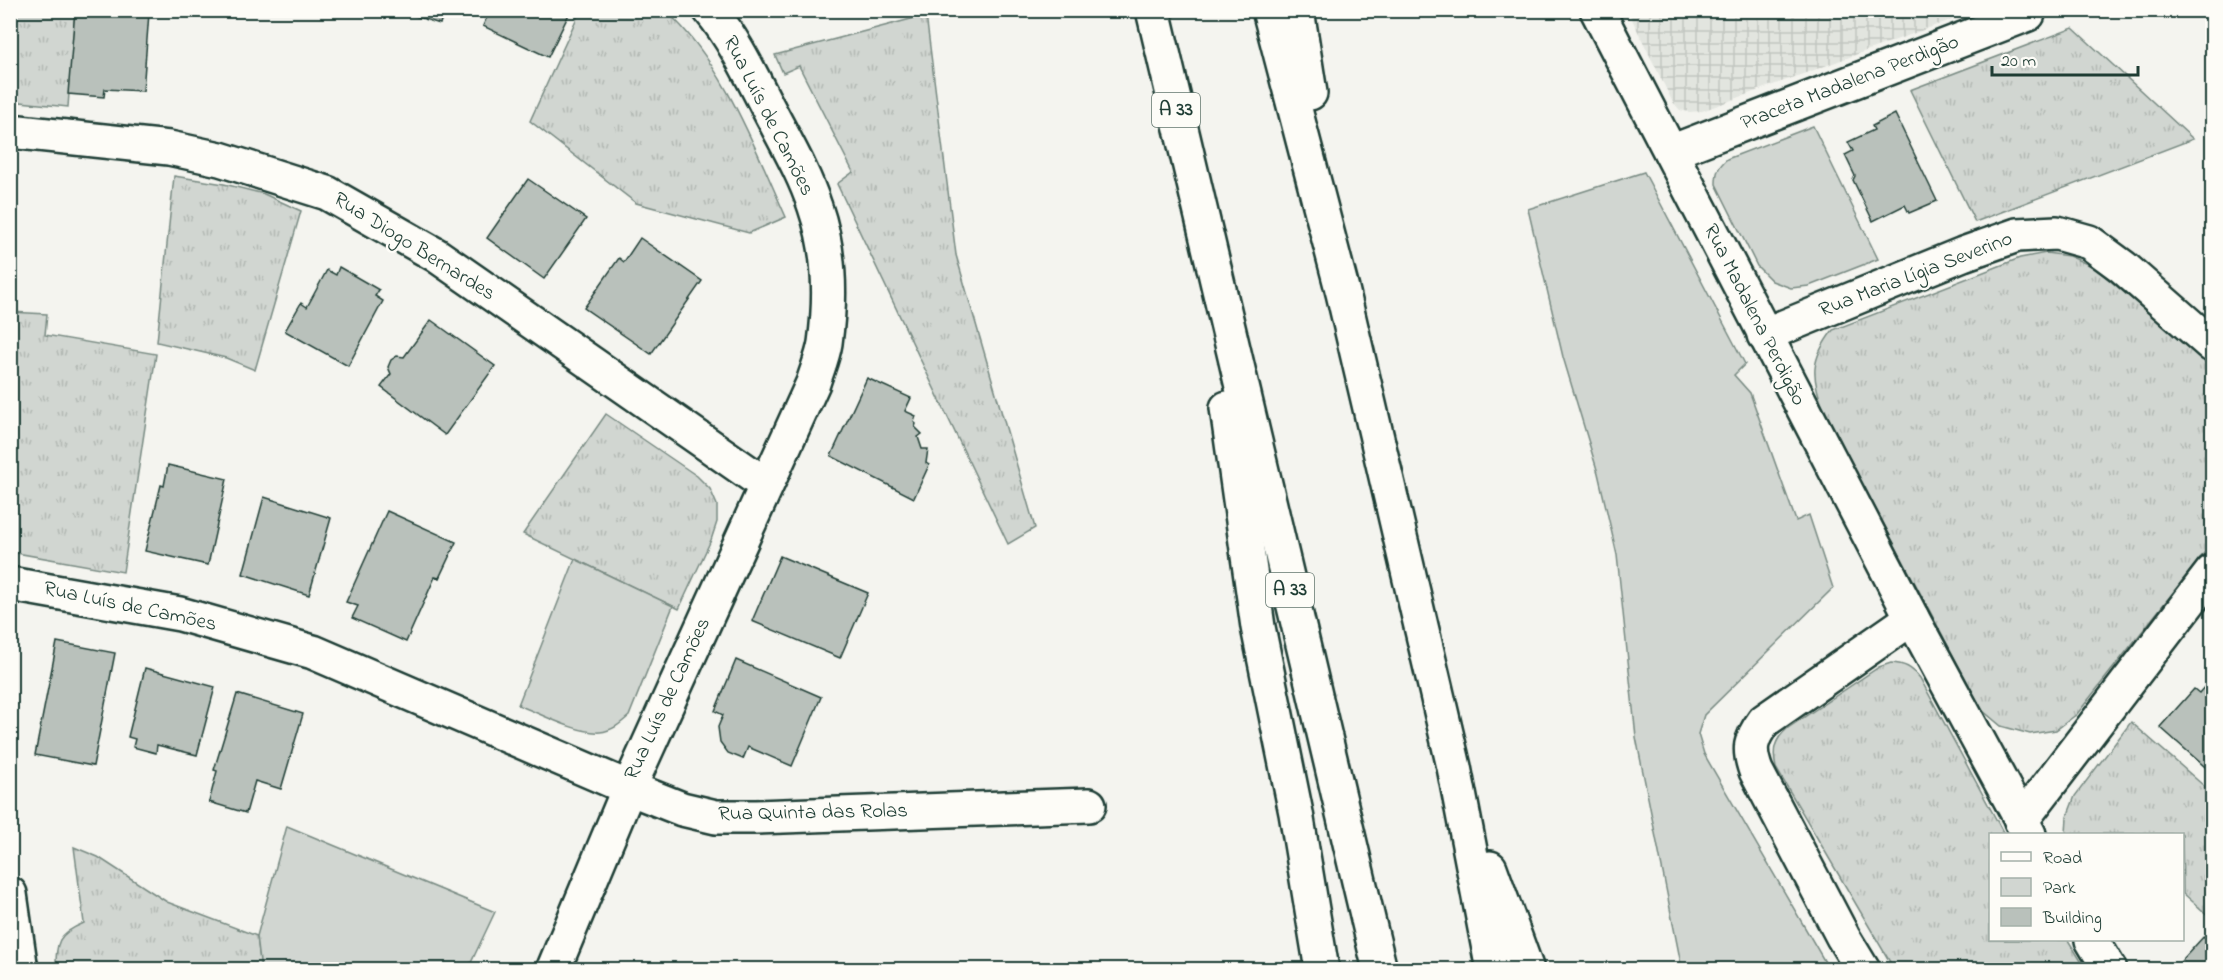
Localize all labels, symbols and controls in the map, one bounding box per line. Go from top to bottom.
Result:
street label: Praceta Madalena Perdigão [1736,27,1964,140]
street label: Rua Luís de Camões [715,31,821,201]
scale bar [1992,39,2138,77]
text: 20 m [2001,49,2036,75]
road number: A 33 [1152,93,1200,127]
street label: Rua Diogo Bernardes [326,185,501,311]
street label: Rua Madalena Perdigão [1693,219,1813,412]
street label: Rua Maria Lígia Severino [1815,224,2018,328]
road number: A 33 [1266,573,1314,607]
street label: Rua Luís de Camões [41,574,219,640]
street label: Rua Luís de Camões [617,613,719,785]
street label: Rua Quinta das Rolas [718,796,908,830]
legend [1989,833,2184,941]
text: Road [2043,846,2082,872]
text: Park [2043,876,2076,902]
text: Building [2042,906,2102,933]

